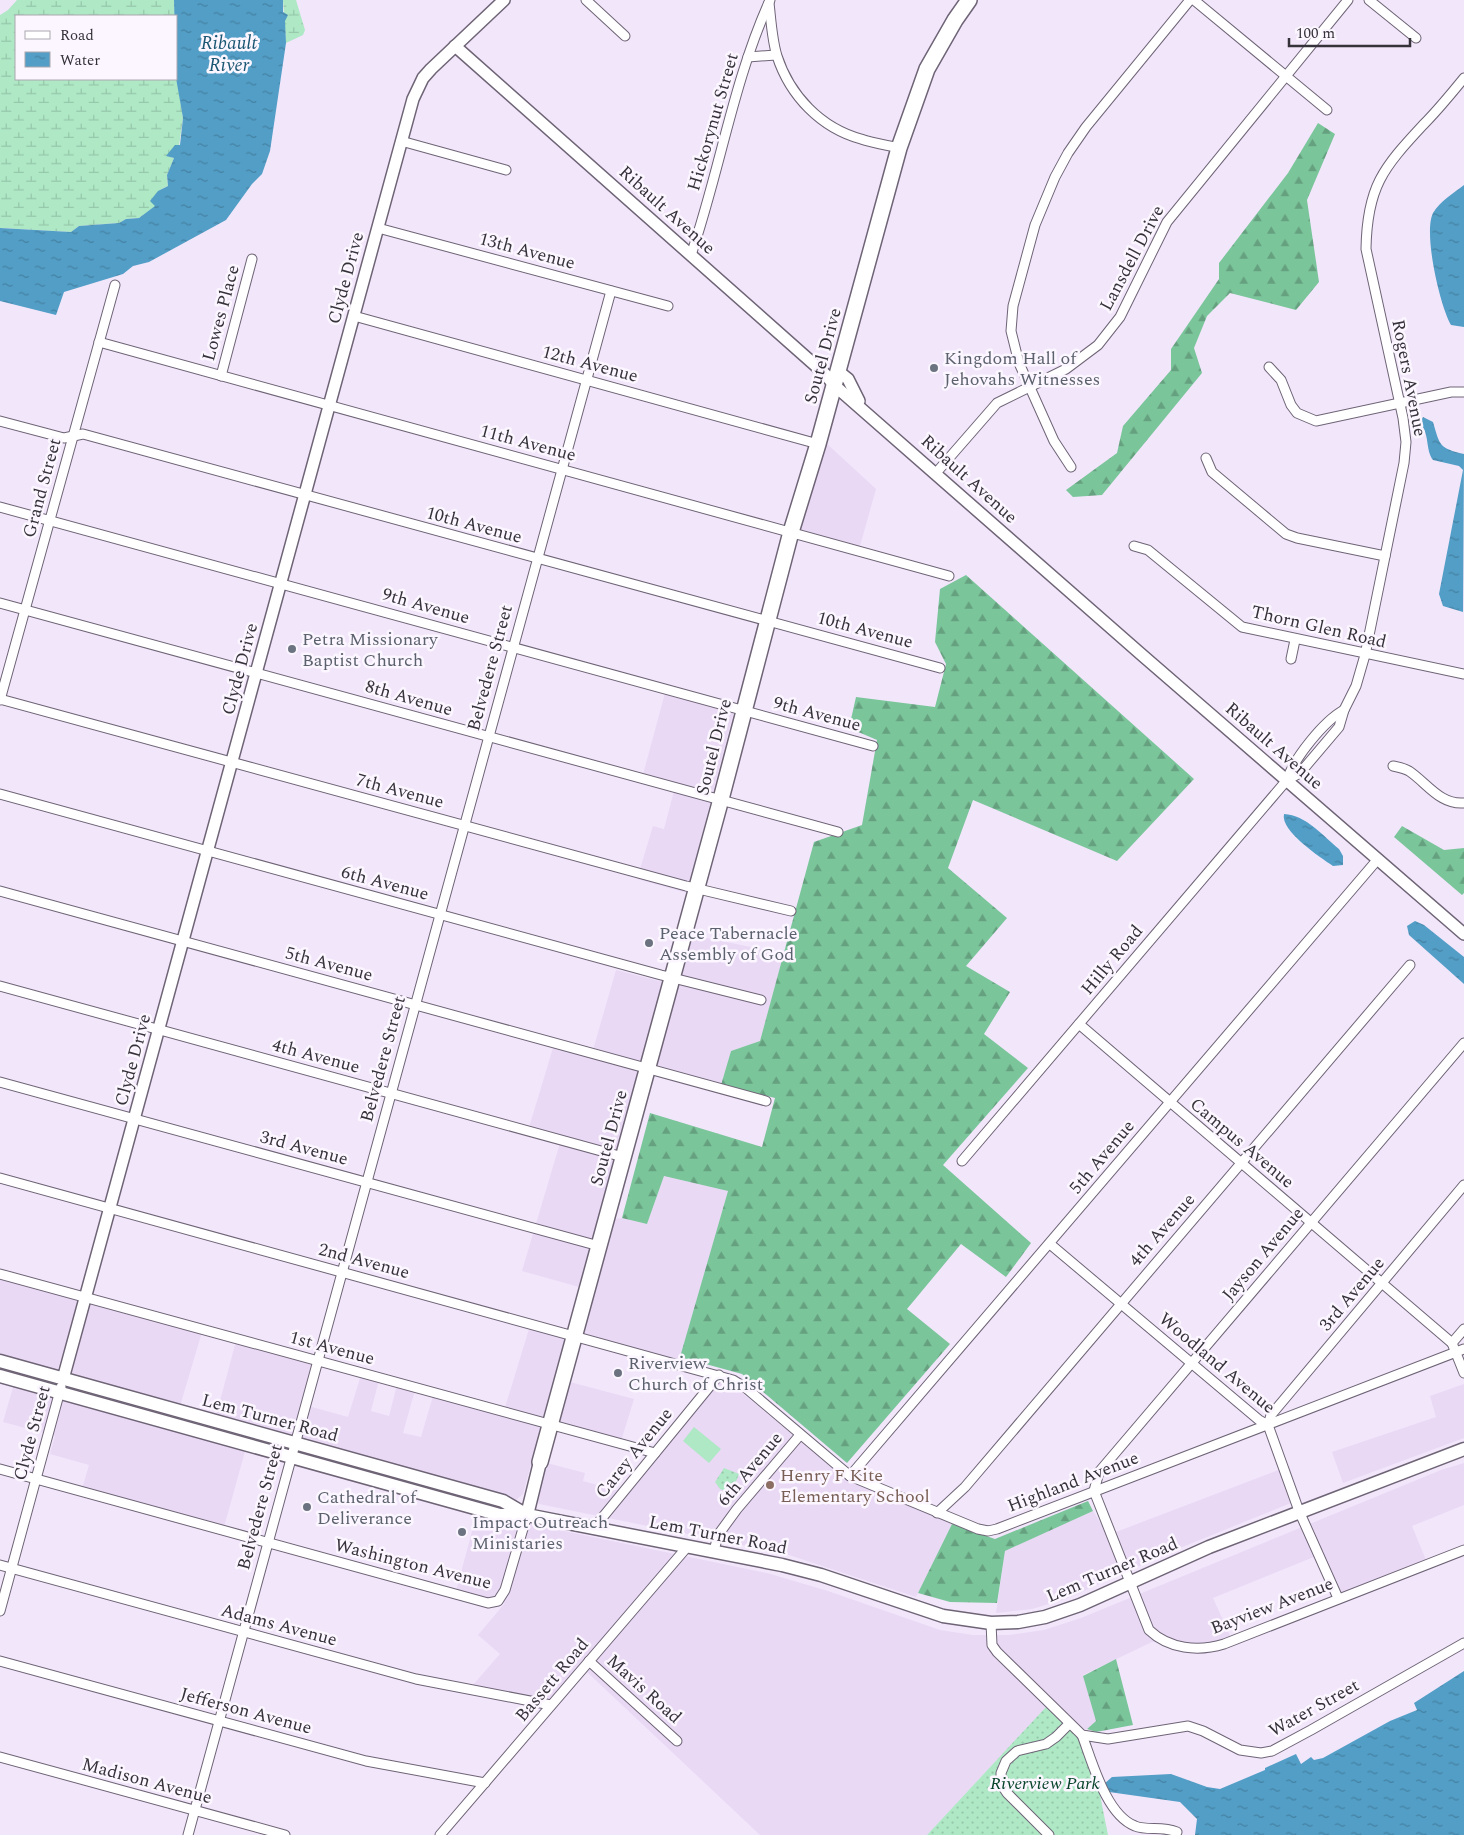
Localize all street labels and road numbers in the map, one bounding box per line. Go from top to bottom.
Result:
street label: Hickorynut Street [680,50,746,194]
street label: Ribault Avenue [613,159,721,261]
street label: Lansdell Drive [1093,200,1171,316]
street label: 13th Avenue [476,225,578,277]
street label: Clyde Drive [321,229,371,327]
street label: Lowes Place [195,262,247,364]
street label: Soutel Drive [797,305,849,407]
street label: Rogers Avenue [1384,317,1434,439]
street label: 12th Avenue [539,338,641,390]
street label: 11th Avenue [477,417,579,469]
street label: Ribault Avenue [915,428,1023,530]
street label: Grand Street [16,435,68,541]
street label: 10th Avenue [423,499,525,551]
street label: 9th Avenue [379,581,473,631]
street label: Thorn Glen Road [1249,598,1389,656]
street label: Belvedere Street [460,602,520,734]
street label: 10th Avenue [814,604,916,656]
street label: Clyde Drive [215,620,265,718]
street label: 8th Avenue [362,673,456,723]
street label: 9th Avenue [770,689,864,739]
street label: Soutel Drive [689,696,739,798]
street label: Ribault Avenue [1219,696,1329,796]
street label: 7th Avenue [353,766,447,816]
street label: 6th Avenue [338,858,432,908]
street label: Hilly Road [1074,919,1150,1001]
street label: 5th Avenue [282,939,376,989]
street label: Belvedere Street [353,993,413,1125]
street label: Clyde Drive [108,1011,158,1109]
street label: 4th Avenue [269,1031,363,1081]
street label: Soutel Drive [583,1087,635,1189]
street label: Campus Avenue [1184,1091,1300,1195]
street label: 5th Avenue [1063,1114,1141,1200]
street label: 3rd Avenue [257,1123,351,1173]
street label: 4th Avenue [1122,1187,1202,1273]
street label: Jayson Avenue [1215,1201,1311,1307]
street label: 2nd Avenue [315,1236,413,1286]
street label: 3rd Avenue [1313,1251,1391,1337]
street label: Woodland Avenue [1153,1306,1281,1420]
street label: 1st Avenue [287,1324,377,1372]
street label: Clyde Street [6,1382,58,1484]
street label: Lem Turner Road [199,1387,341,1449]
street label: Carey Avenue [589,1402,679,1504]
street label: 6th Avenue [711,1426,789,1512]
street label: Belvedere Street [230,1441,290,1573]
street label: Highland Avenue [1003,1445,1143,1519]
street label: Lem Turner Road [646,1508,790,1562]
street label: Lem Turner Road [1042,1530,1182,1610]
street label: Washington Avenue [332,1531,494,1597]
street label: Bayview Avenue [1207,1570,1337,1642]
street label: Adams Avenue [218,1597,340,1653]
street label: Bassett Road [509,1632,595,1728]
street label: Mavis Road [600,1648,688,1730]
street label: Water Street [1264,1672,1364,1744]
street label: Jefferson Avenue [177,1680,315,1742]
street label: Madison Avenue [79,1751,215,1811]

